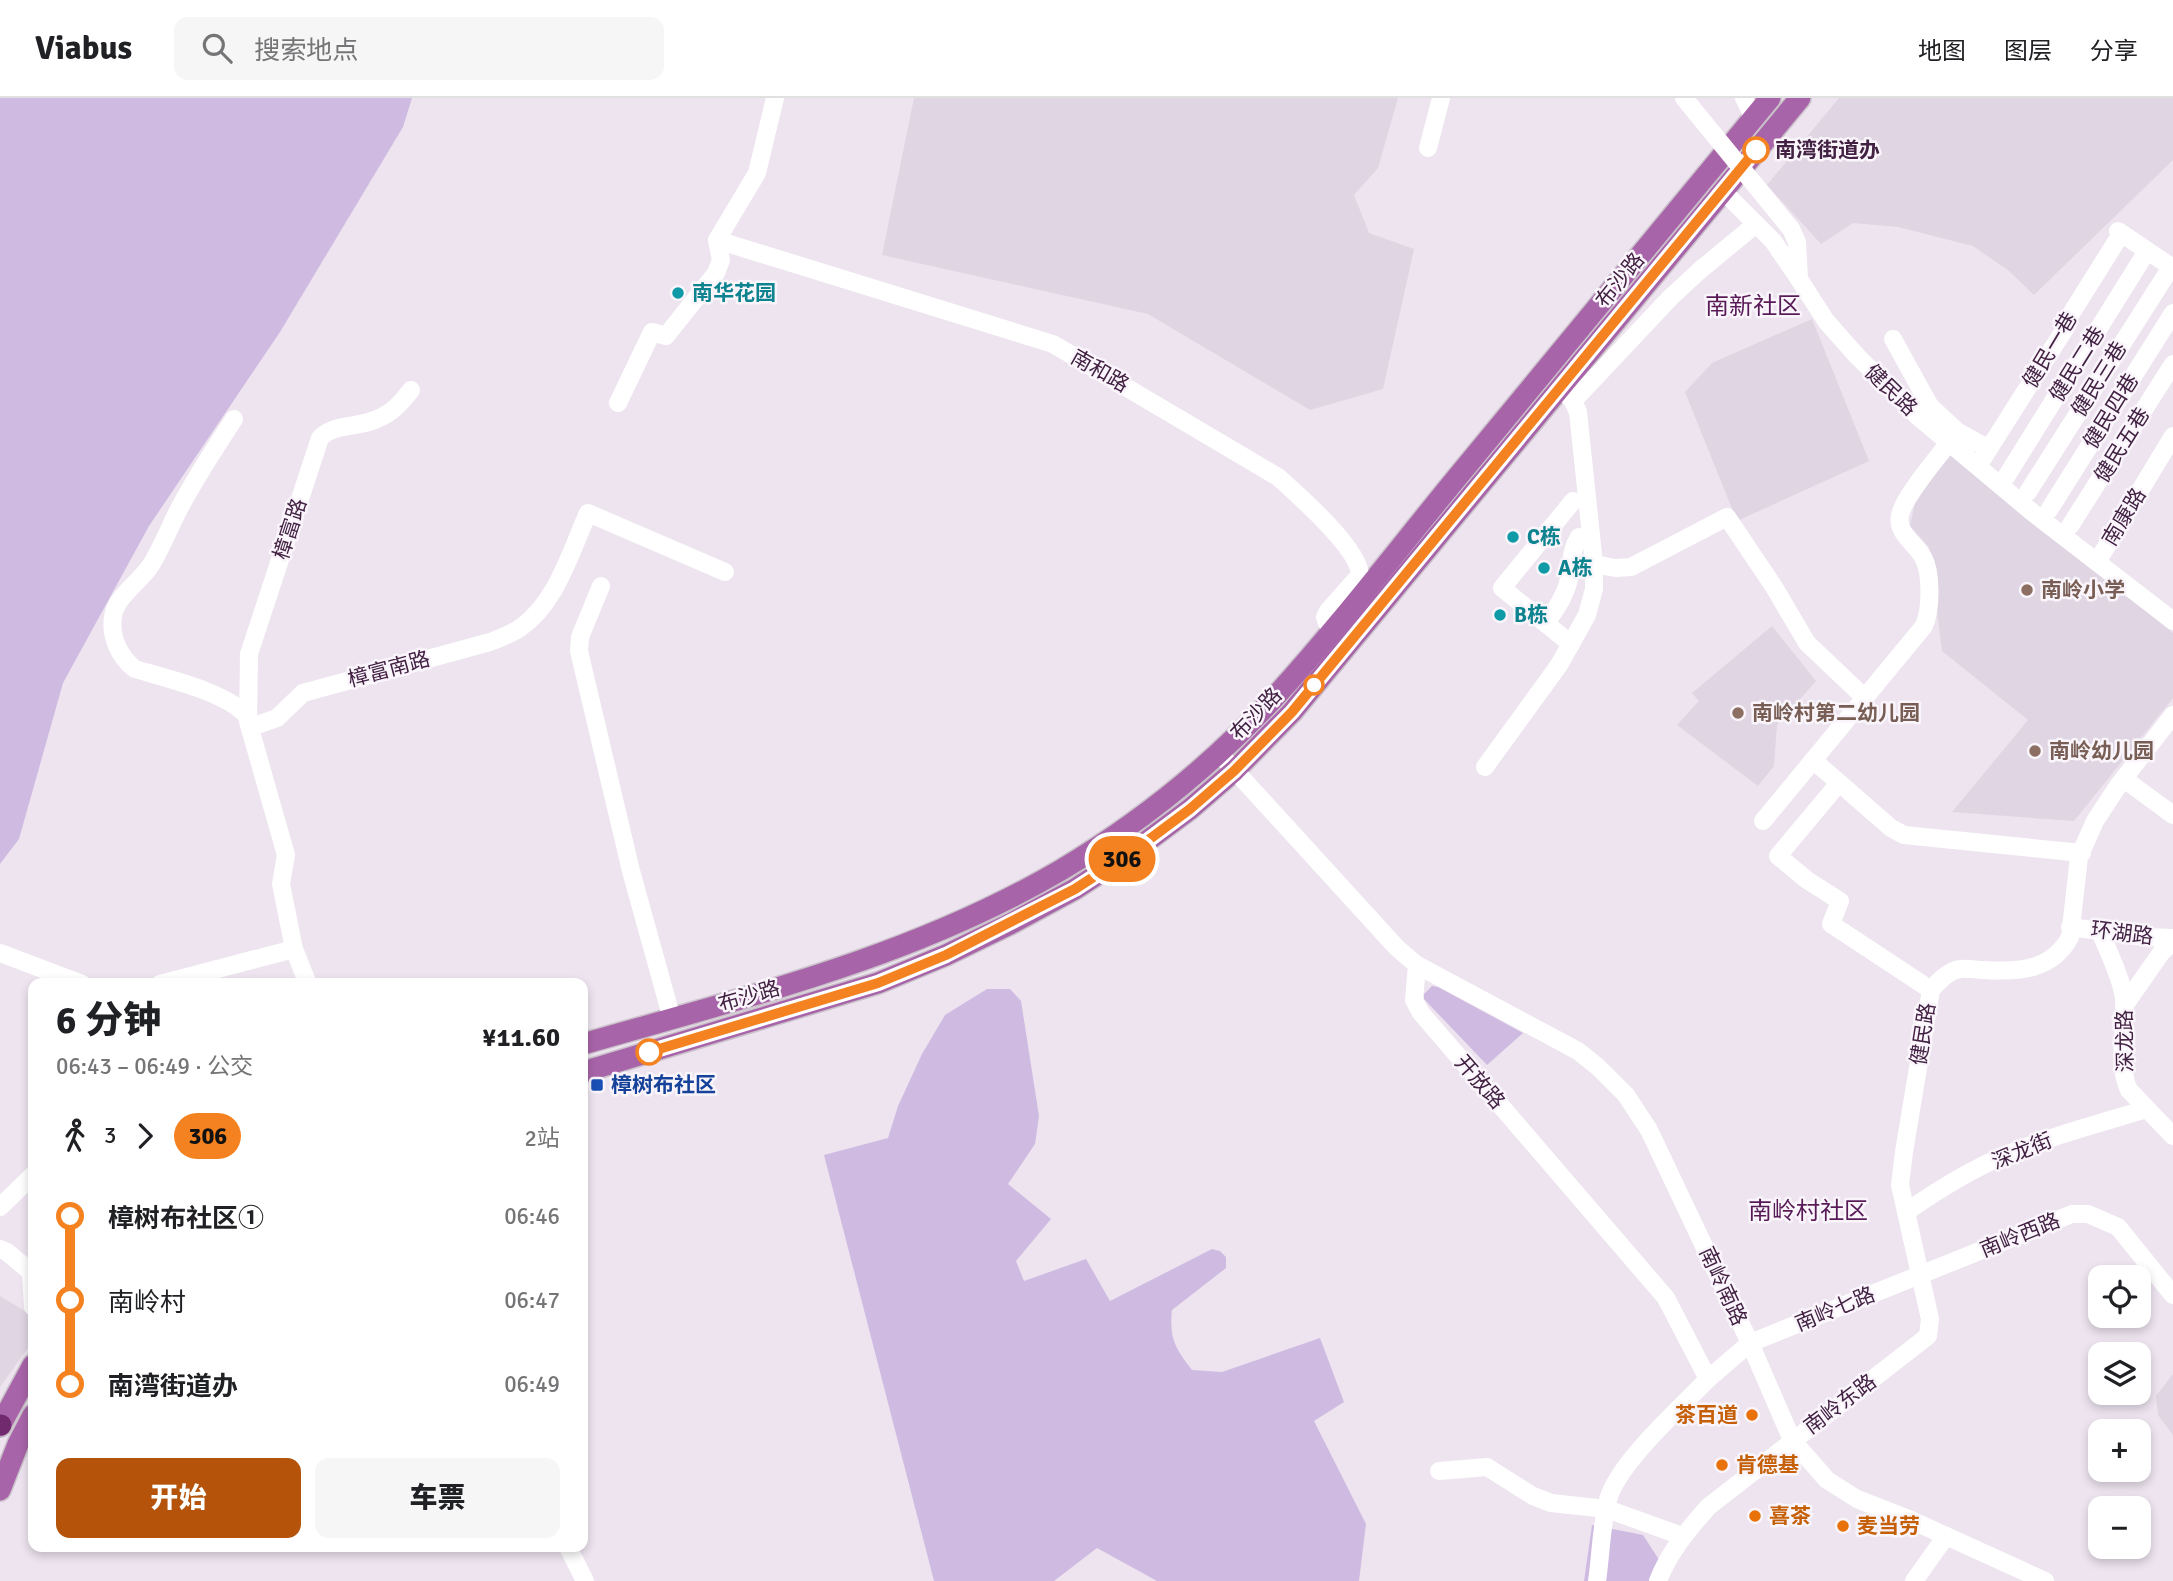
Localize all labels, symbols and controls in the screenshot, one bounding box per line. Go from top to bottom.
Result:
search box [174,17,664,80]
text: Viabus [35,28,132,69]
icon: search [198,29,236,67]
text: 搜索地点 [254,35,358,67]
text: 地图 [1918,36,1966,66]
text: 图层 [2004,36,2052,66]
text: 分享 [2090,36,2138,66]
marker: 南湾街道办 [1743,137,1769,163]
place label: 南湾街道办 [1775,137,1880,163]
street label: 布沙路 [1590,247,1650,313]
place label: 南华花园 [692,280,776,306]
marker: 南华花园 [670,285,686,301]
district label: 南新社区 [1705,291,1801,321]
street label: 健民一巷 [2017,307,2083,393]
street label: 健民二巷 [2044,321,2110,407]
street label: 健民三巷 [2066,336,2132,422]
street label: 南和路 [1066,344,1134,398]
street label: 健民路 [1859,359,1923,421]
street label: 健民四巷 [2078,368,2144,454]
street label: 健民五巷 [2089,402,2155,488]
street label: 南康路 [2097,483,2151,551]
street label: 樟富路 [268,495,312,563]
place label: C栋 [1527,524,1561,550]
marker: C栋 [1505,529,1521,545]
place label: A栋 [1558,555,1592,581]
marker: A栋 [1536,560,1552,576]
place label: 南岭小学 [2041,577,2125,603]
marker: 南岭小学 [2019,582,2035,598]
place label: B栋 [1514,602,1548,628]
marker: B栋 [1492,607,1508,623]
street label: 樟富南路 [345,646,433,692]
unlabelled marker [1304,675,1324,695]
street label: 布沙路 [1225,682,1287,746]
place label: 南岭村第二幼儿园 [1752,700,1920,726]
marker: 南岭村第二幼儿园 [1730,705,1746,721]
place label: 南岭幼儿园 [2049,738,2154,764]
marker: 南岭幼儿园 [2027,743,2043,759]
line badge: 306 [1082,836,1162,882]
text: 306 [1103,844,1141,874]
street label: 环湖路 [2089,916,2155,950]
street label: 布沙路 [715,975,783,1017]
text: 6 分钟 [56,997,161,1044]
street label: 健民路 [1905,1001,1941,1067]
street label: 深龙路 [2111,1009,2139,1073]
text: ¥11.60 [482,1022,560,1054]
unlabelled marker [636,1039,662,1065]
street label: 开放路 [1450,1050,1510,1114]
text: 06:43 – 06:49 · 公交 [56,1052,253,1081]
place label: 樟树布社区 [611,1072,716,1098]
marker: 樟树布社区 [589,1077,605,1093]
icon: walk [56,1117,94,1155]
icon: forward [126,1117,164,1155]
text: 3 [104,1121,116,1150]
text: 306 [188,1121,227,1151]
text: 2站 [525,1124,560,1153]
street label: 深龙街 [1988,1127,2056,1175]
district label: 南岭村社区 [1748,1196,1868,1226]
text: 06:46 [504,1202,560,1231]
text: 樟树布社区① [108,1203,264,1235]
street label: 南岭西路 [1976,1207,2064,1263]
street label: 南岭南路 [1693,1242,1753,1330]
map controls [2088,1265,2151,1559]
button: locate [2088,1265,2151,1328]
street label: 南岭七路 [1791,1281,1879,1337]
text: 06:47 [504,1286,560,1315]
text: 南岭村 [108,1287,186,1319]
button: layers [2088,1342,2151,1405]
street label: 南岭东路 [1799,1368,1881,1440]
text: 06:49 [504,1370,560,1399]
text: 南湾街道办 [108,1371,238,1403]
place label: 茶百道 [1675,1402,1738,1428]
marker: 茶百道 [1744,1407,1760,1423]
button: + [2088,1419,2151,1482]
place label: 肯德基 [1736,1452,1799,1478]
marker: 肯德基 [1714,1457,1730,1473]
button: 开始 [56,1458,301,1538]
button: 车票 [315,1458,560,1538]
button: − [2088,1496,2151,1559]
place label: 喜茶 [1769,1503,1811,1529]
marker: 喜茶 [1747,1508,1763,1524]
place label: 麦当劳 [1857,1513,1920,1539]
marker: 麦当劳 [1835,1518,1851,1534]

